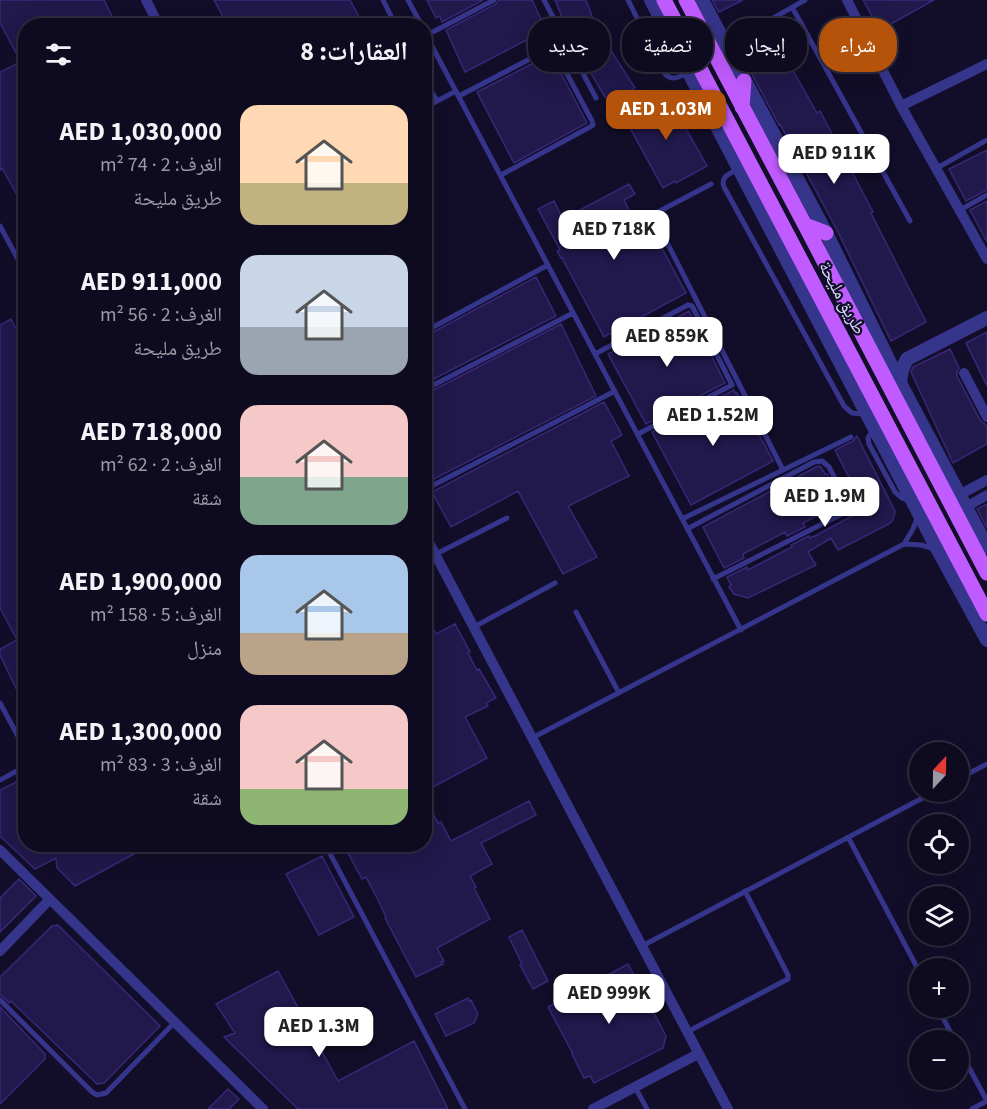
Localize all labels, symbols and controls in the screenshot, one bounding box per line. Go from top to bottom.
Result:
chip: جديد [528,18,610,72]
chip: تصفية [622,18,713,72]
chip: إيجار [725,18,807,72]
chip: شراء [819,18,897,72]
text: العقارات: 8 [300,33,408,70]
icon: filters [42,38,75,71]
pin: AED 1.03M [597,90,735,141]
text: AED 1.03M [620,95,712,123]
text: AED 1,030,000 [59,113,222,150]
icon: home [288,129,360,201]
pin: AED 911K [772,134,896,185]
text: AED 911K [792,139,876,167]
text: الغرف: 2 · 74 m² [100,151,222,179]
text: طريق مليحة [133,185,222,213]
pin: AED 718K [552,210,676,261]
text: AED 718K [572,215,656,243]
street label: طريق مليحة [812,257,872,339]
text: AED 911,000 [81,263,222,300]
icon: home [288,279,360,351]
text: الغرف: 2 · 56 m² [100,301,222,329]
pin: AED 859K [605,317,729,368]
text: AED 859K [625,322,709,350]
text: طريق مليحة [133,335,222,363]
pin: AED 1.52M [644,396,782,447]
text: AED 1.52M [667,401,759,429]
text: AED 718,000 [81,413,222,450]
icon: home [288,429,360,501]
text: الغرف: 2 · 62 m² [100,451,222,479]
pin: AED 1.9M [763,477,887,528]
text: AED 1.9M [784,482,866,510]
text: شقة [192,485,222,513]
text: AED 1,900,000 [59,563,222,600]
icon: home [288,579,360,651]
text: الغرف: 5 · 158 m² [90,601,222,629]
text: منزل [187,635,222,663]
text: AED 1,300,000 [59,713,222,750]
icon: home [288,729,360,801]
north arrow [909,742,969,802]
map controls [909,742,969,1090]
text: الغرف: 3 · 83 m² [100,751,222,779]
text: شقة [192,785,222,813]
button: locate [909,814,969,874]
button: layers [909,886,969,946]
button: + [909,958,969,1018]
pin: AED 999K [547,974,671,1025]
text: AED 999K [567,979,651,1007]
pin: AED 1.3M [257,1007,381,1058]
text: AED 1.3M [278,1012,360,1040]
button: − [909,1030,969,1090]

